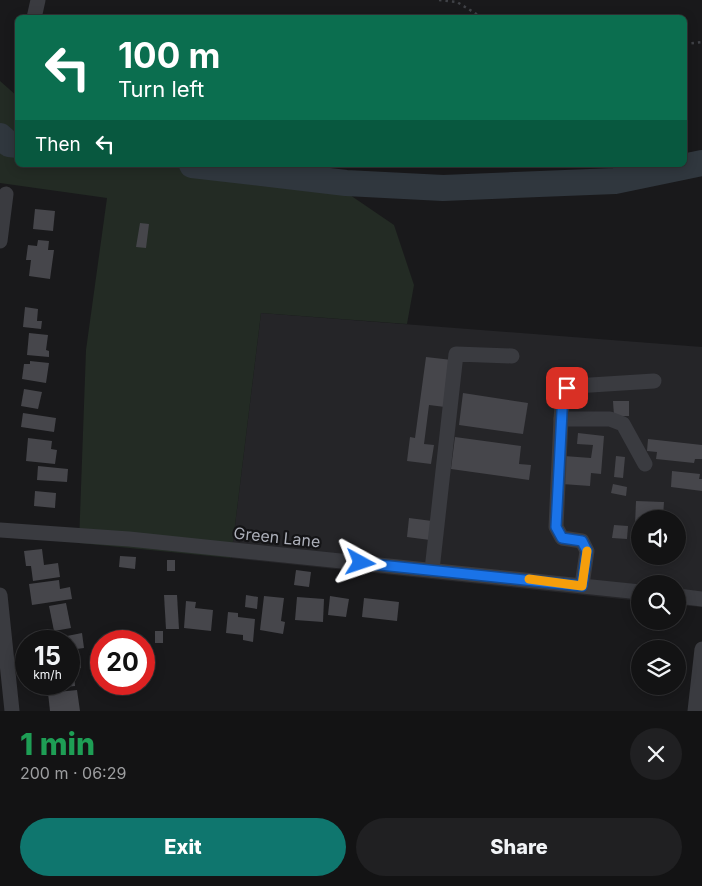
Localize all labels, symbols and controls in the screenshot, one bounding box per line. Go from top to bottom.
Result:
text: 100 m [118,34,221,76]
icon: left [35,35,100,100]
text: Turn left [118,76,204,102]
icon: left [91,130,119,158]
text: Then [35,133,81,156]
pin [546,367,588,409]
icon: arrive [553,374,581,402]
map controls [631,510,686,695]
button: sound [631,510,686,565]
street label: Green Lane [233,523,321,551]
position arrow [334,536,386,588]
button: search [631,575,686,630]
speed limit sign: 20 [90,630,155,695]
button: layers [631,640,686,695]
text: 15 [34,641,61,671]
text: km/h [33,667,62,682]
text: 1 min [20,726,95,762]
button: close [630,728,682,780]
text: 200 m · 06:29 [20,763,126,783]
button: Exit [20,818,346,876]
button: Share [356,818,682,876]

